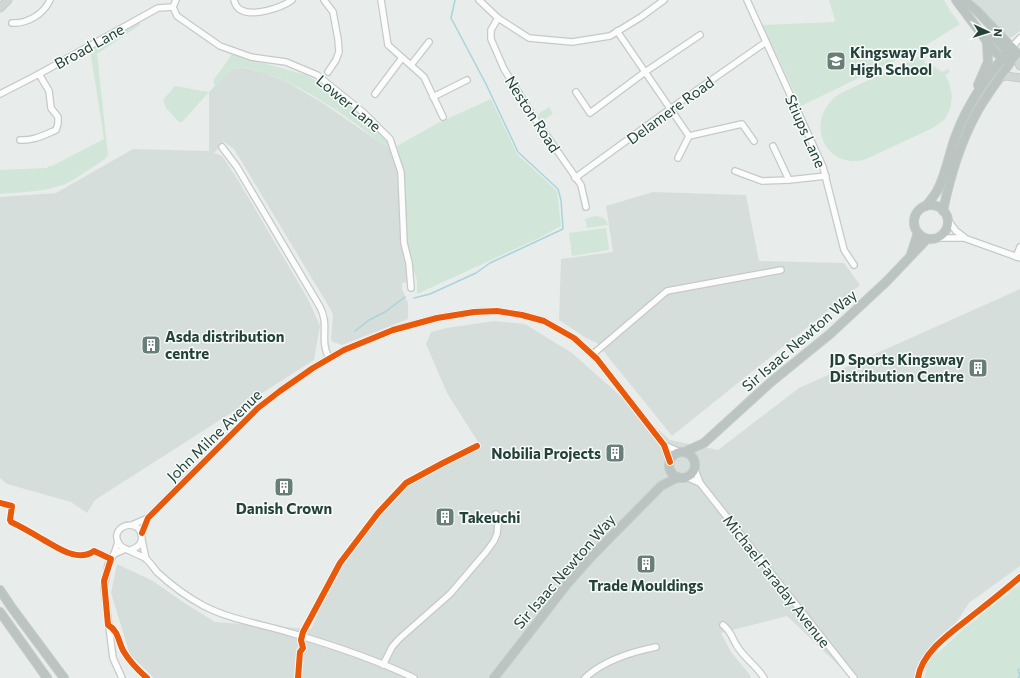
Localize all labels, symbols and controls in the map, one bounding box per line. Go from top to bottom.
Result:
north arrow [968,12,1008,52]
street label: Broad Lane [51,19,127,72]
text: N [992,28,1005,37]
place label: Kingsway Park High School [850,43,952,78]
school or university icon: Kingsway Park High School [825,50,847,72]
street label: Lower Lane [313,71,385,135]
street label: Neston Road [502,72,564,156]
street label: Delamere Road [623,72,717,148]
street label: Stiups Lane [782,92,830,171]
street label: Sir Isaac Newton Way [738,285,860,395]
place label: Asda distribution centre [165,327,284,362]
building icon: Asda distribution centre [140,334,162,356]
place label: JD Sports Kingsway Distribution Centre [829,350,965,385]
building icon: JD Sports Kingsway Distribution Centre [967,357,989,379]
street label: John Milne Avenue [163,385,265,485]
building icon: Nobilia Projects [604,442,626,464]
place label: Nobilia Projects [491,444,601,462]
building icon: Danish Crown [273,476,295,498]
place label: Danish Crown [236,499,332,517]
building icon: Takeuchi [434,506,456,528]
place label: Takeuchi [459,508,520,526]
street label: Sir Isaac Newton Way [509,510,619,632]
street label: Michael Faraday Avenue [720,511,834,651]
building icon: Trade Mouldings [635,553,657,575]
place label: Trade Mouldings [588,576,704,594]

